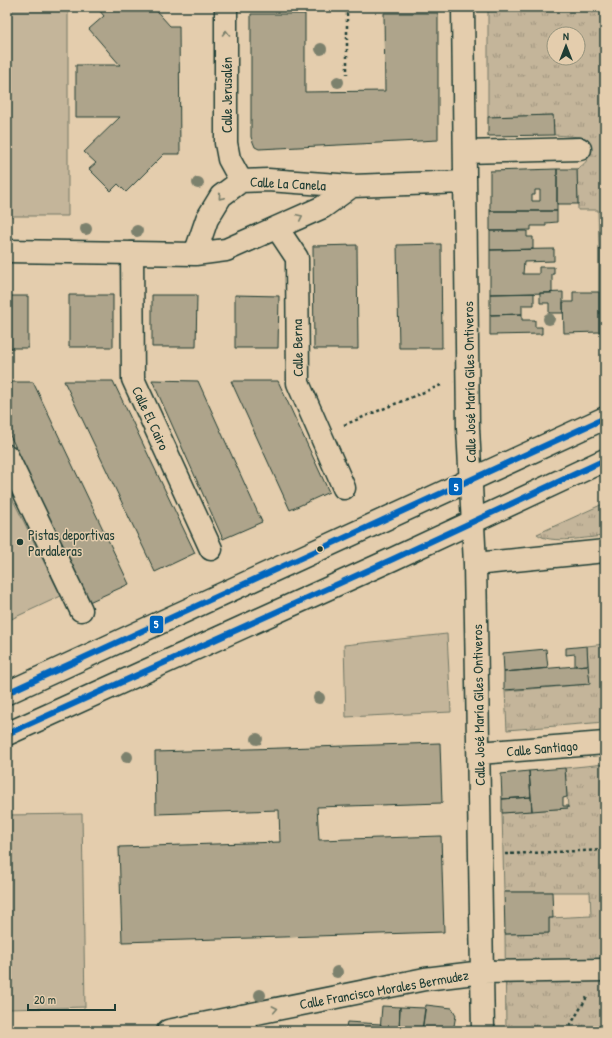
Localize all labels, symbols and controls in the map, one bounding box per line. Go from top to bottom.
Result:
north arrow [546,26,586,66]
text: N [563,29,569,43]
one-way arrow [222,30,230,36]
street label: Calle Jerusalén [217,57,236,133]
street label: Calle La Canela [249,172,327,195]
one-way arrow [219,193,226,200]
one-way arrow [295,214,303,222]
street label: Calle José María Giles Ontiveros [458,301,480,463]
street label: Calle Berna [287,318,307,377]
street label: Calle El Cairo [128,383,174,453]
line badge: 5 [448,477,463,496]
text: 5 [454,480,459,494]
place label: Pistas deportivas Pardaleras [28,525,115,560]
marker: Pistas deportivas Pardaleras [15,537,25,547]
unlabelled marker [315,544,325,554]
line badge: 5 [149,615,164,634]
text: 5 [154,617,159,631]
street label: Calle José María Giles Ontiveros [467,624,489,786]
street label: Calle Santiago [506,735,579,762]
street label: Calle Francisco Morales Bermudez [298,965,470,1013]
scale bar [28,986,115,1012]
text: 20 m [34,991,56,1008]
one-way arrow [272,1006,278,1014]

